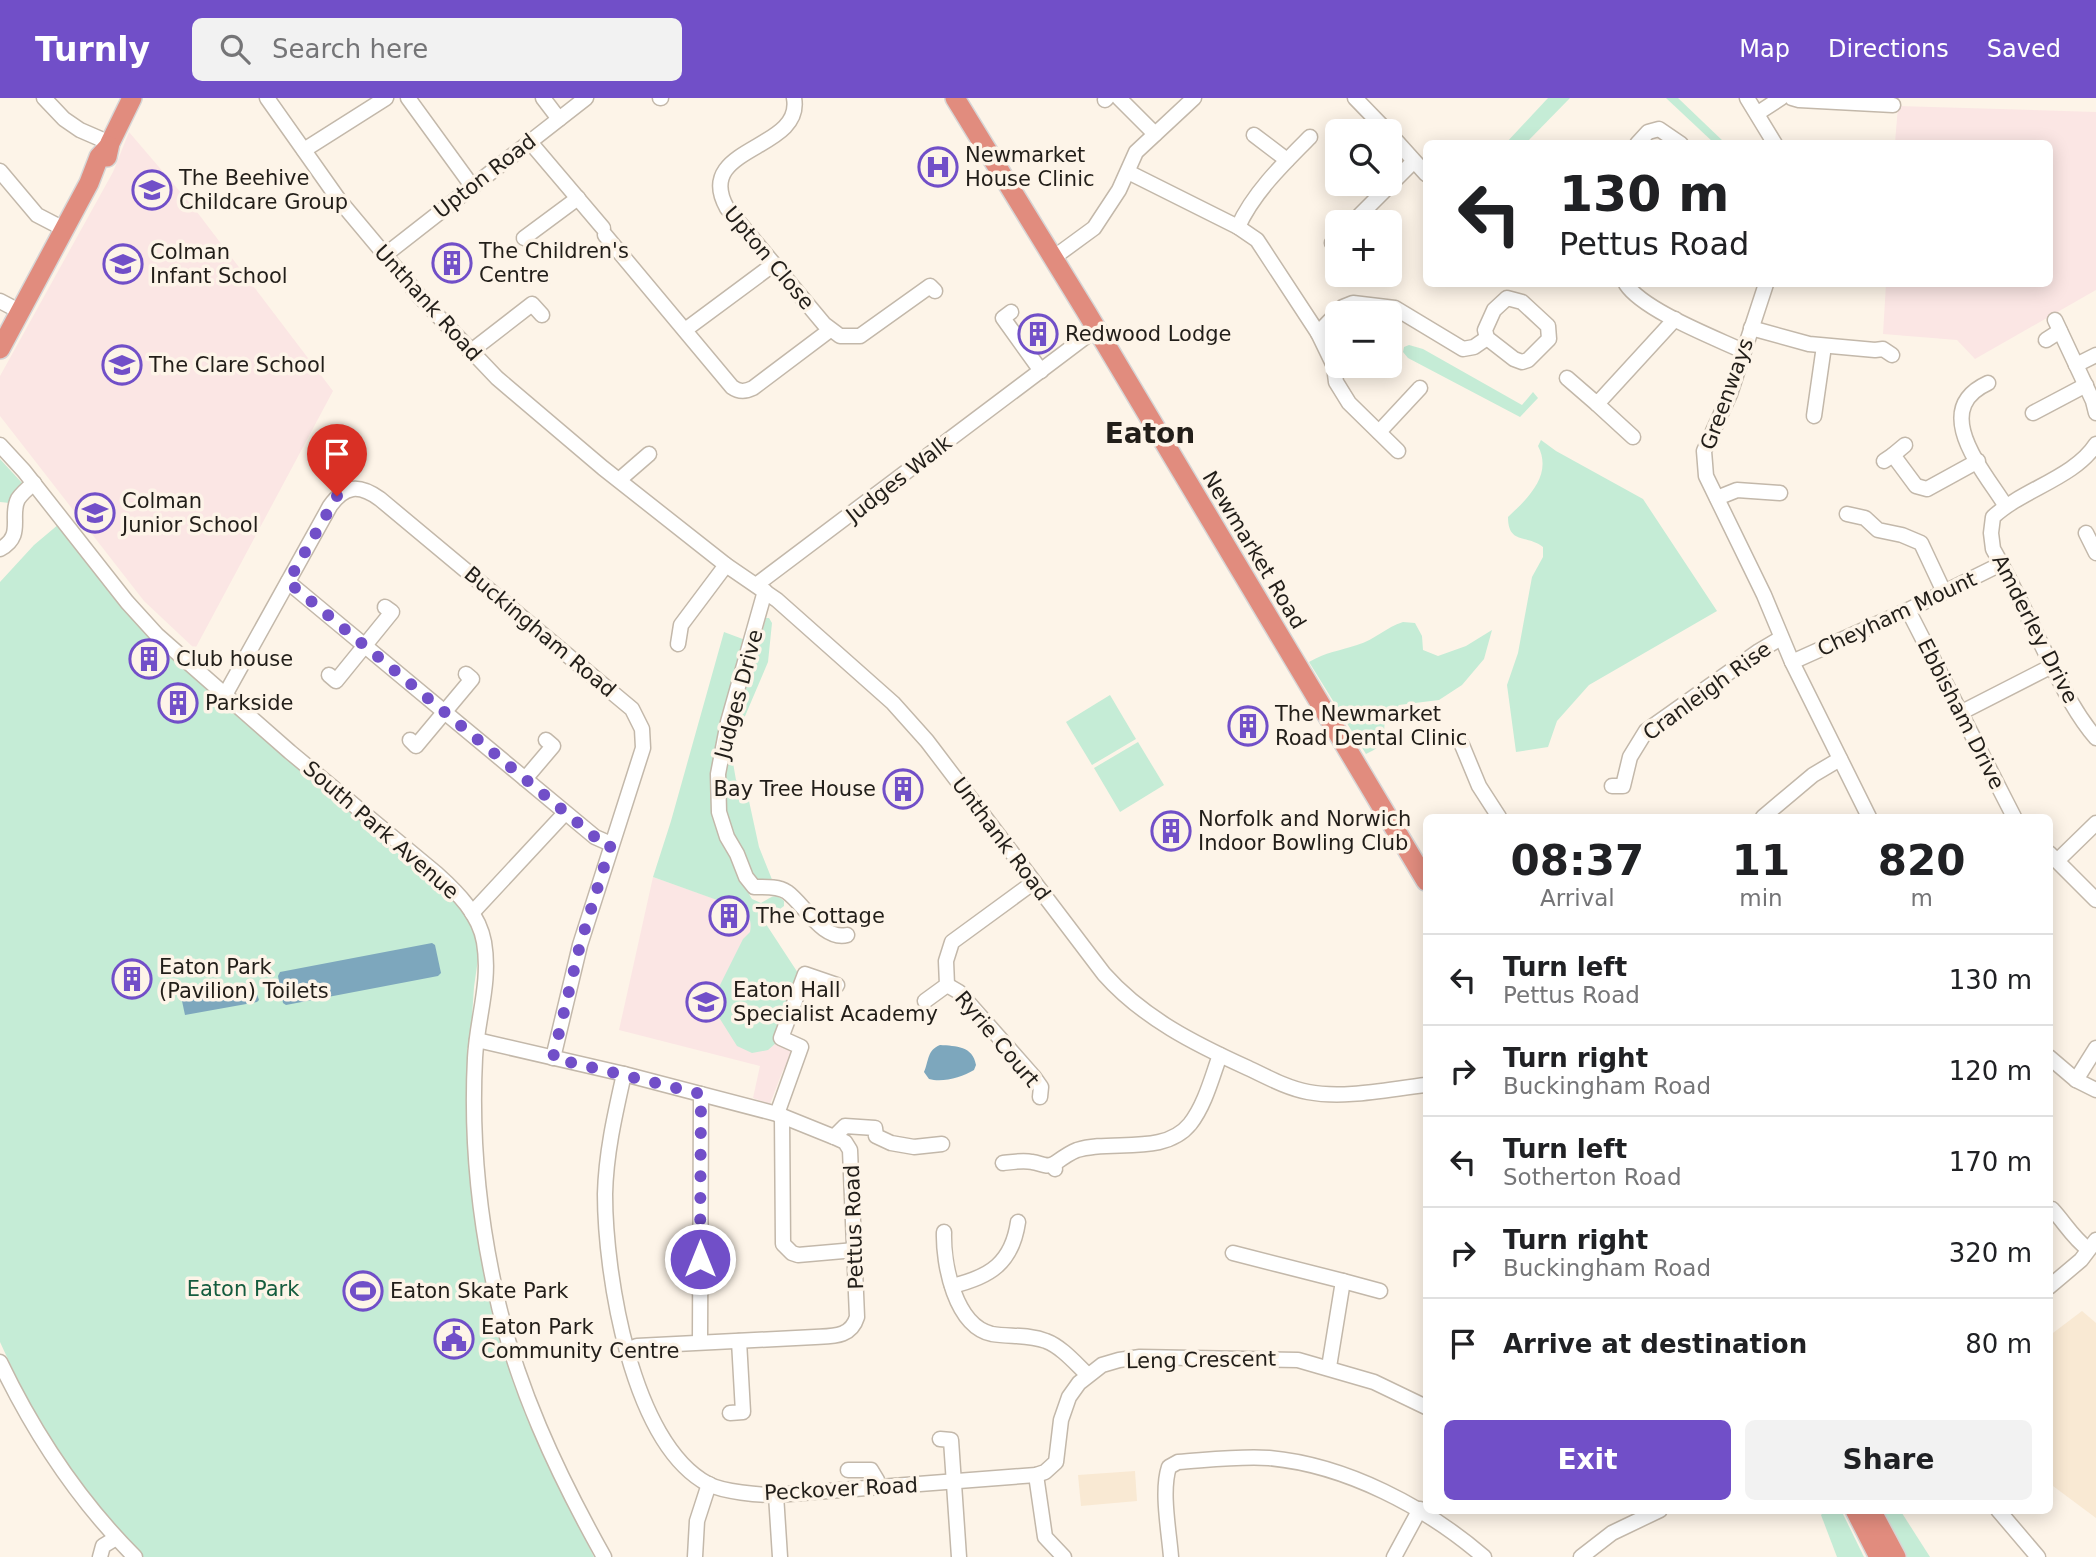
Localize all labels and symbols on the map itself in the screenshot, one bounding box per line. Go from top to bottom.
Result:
street label: Upton Road [429,129,541,223]
place label: Newmarket House Clinic [965,143,1095,191]
hospital icon: Newmarket House Clinic [917,146,959,188]
place label: The Beehive Childcare Group [178,166,348,214]
school or university icon: The Beehive Childcare Group [131,169,173,211]
street label: Upton Close [719,202,819,314]
place label: The Children's Centre [478,239,629,287]
place label: Colman Infant School [150,240,288,288]
street label: Unthank Road [370,240,486,366]
building icon: The Children's Centre [431,242,473,284]
school or university icon: Colman Infant School [102,243,144,285]
building icon: Redwood Lodge [1017,313,1059,355]
place label: Redwood Lodge [1065,322,1232,346]
street label: Greenways [1696,335,1758,453]
school or university icon: The Clare School [101,344,143,386]
place label: The Clare School [148,353,326,377]
district label: Eaton [1105,417,1195,450]
pin [307,424,367,496]
street label: Judges Walk [840,430,957,529]
street label: Newmarket Road [1197,467,1311,633]
place label: Colman Junior School [120,489,259,537]
school or university icon: Colman Junior School [74,492,116,534]
street label: Amderley Drive [1987,551,2083,707]
street label: Buckingham Road [460,562,620,702]
street label: Cheyham Mount [1814,567,1980,661]
street label: Judges Drive [710,627,768,763]
street label: Ebbisham Drive [1913,635,2009,793]
street label: Cranleigh Rise [1639,637,1775,745]
building icon: Club house [128,638,170,680]
place label: Club house [176,647,293,671]
building icon: Parkside [157,682,199,724]
place label: Parkside [205,691,293,715]
place label: The Newmarket Road Dental Clinic [1274,702,1467,750]
building icon: The Newmarket Road Dental Clinic [1227,705,1269,747]
street label: South Park Avenue [298,756,464,904]
building icon: Bay Tree House [882,768,924,810]
street label: Unthank Road [947,773,1055,905]
place label: Bay Tree House [713,777,876,801]
place label: Norfolk and Norwich Indoor Bowling Club [1198,807,1411,855]
building icon: Norfolk and Norwich Indoor Bowling Club [1150,810,1192,852]
building icon: The Cottage [708,895,750,937]
place label: The Cottage [755,904,885,928]
place label: Eaton Park (Pavilion) Toilets [159,955,329,1003]
building icon: Eaton Park (Pavilion) Toilets [111,958,153,1000]
place label: Eaton Hall Specialist Academy [733,978,938,1026]
school or university icon: Eaton Hall Specialist Academy [685,981,727,1023]
street label: Ryrie Court [950,986,1044,1092]
street label: Pettus Road [840,1164,868,1290]
position arrow [663,1222,737,1296]
sports icon: Eaton Skate Park [342,1270,384,1312]
park label: Eaton Park [187,1277,300,1301]
place label: Eaton Skate Park [390,1279,569,1303]
place label: Eaton Park Community Centre [481,1315,679,1363]
public building icon: Eaton Park Community Centre [433,1318,475,1360]
street label: Leng Crescent [1126,1347,1276,1373]
street label: Peckover Road [763,1473,919,1505]

